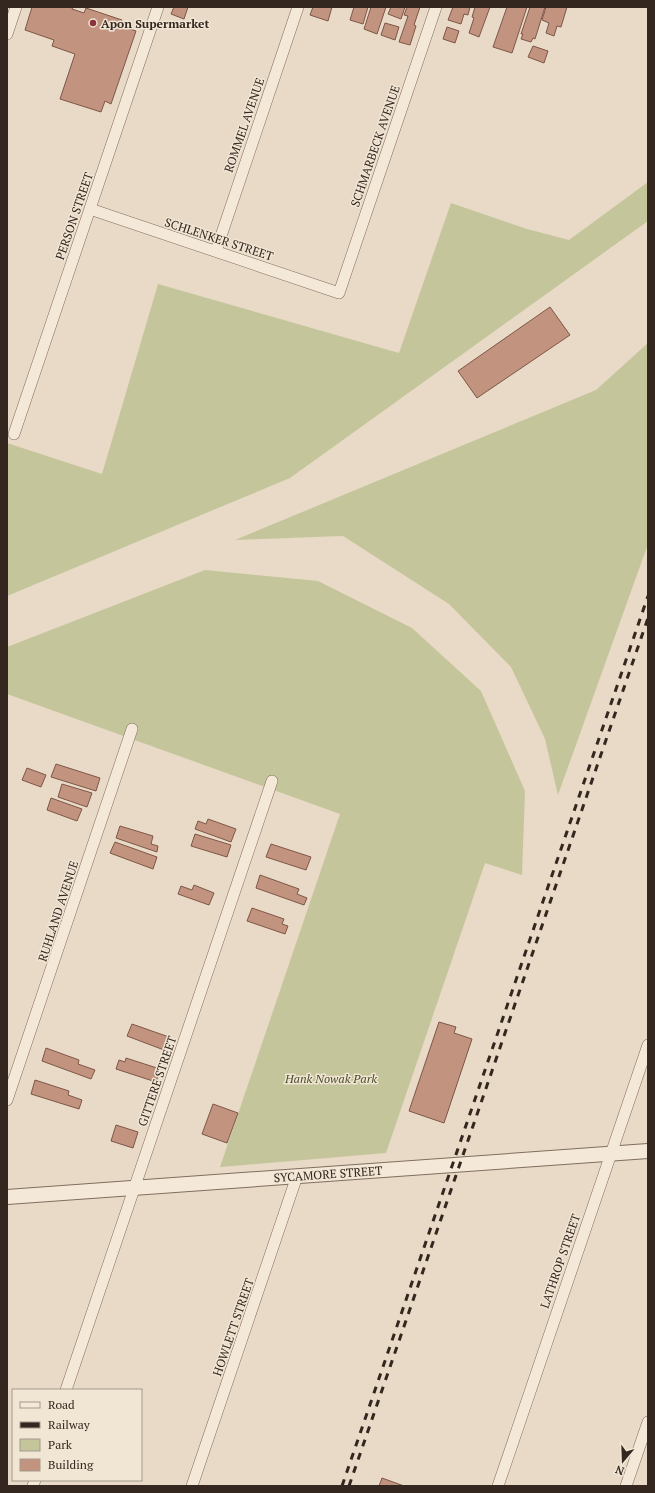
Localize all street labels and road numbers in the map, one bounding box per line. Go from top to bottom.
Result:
street label: ROMMEL AVENUE [221,76,267,174]
street label: SCHMARBECK AVENUE [347,83,403,209]
street label: PERSON STREET [52,170,96,262]
street label: SCHLENKER STREET [163,214,276,264]
street label: RUHLAND AVENUE [35,859,81,963]
street label: GITTERE STREET [134,1033,180,1128]
street label: SYCAMORE STREET [273,1163,383,1185]
street label: LATHROP STREET [537,1211,583,1310]
street label: HOWLETT STREET [209,1275,257,1378]

